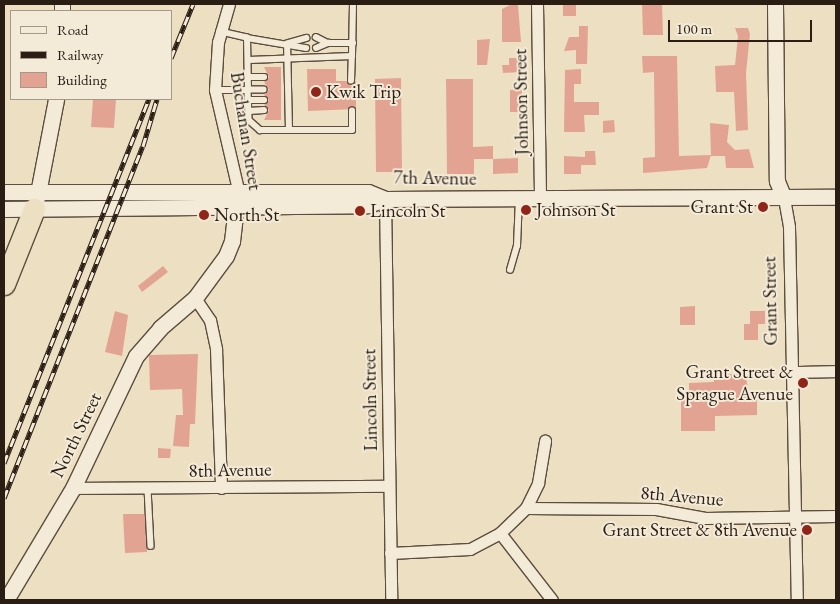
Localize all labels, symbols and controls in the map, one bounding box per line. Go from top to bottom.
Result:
legend [10,10,172,100]
scale bar [670,10,814,42]
text: 100 m [676,19,712,38]
text: Road [57,20,88,39]
text: Railway [57,45,103,64]
street label: Johnson Street [509,49,533,155]
text: Building [57,70,107,89]
street label: Buchanan Street [225,70,267,192]
place label: Kwik Trip [326,81,401,103]
marker: Kwik Trip [310,86,322,98]
street label: 7th Avenue [393,166,477,190]
place label: Grant St [691,196,753,218]
place label: Johnson St [536,199,616,221]
place label: Lincoln St [370,200,445,222]
marker: Grant St [757,201,769,213]
place label: North St [214,204,279,226]
marker: Johnson St [520,204,532,216]
marker: Lincoln St [354,205,366,217]
marker: North St [198,209,210,221]
street label: Grant Street [758,256,782,346]
street label: Lincoln Street [358,349,382,451]
place label: Grant Street & Sprague Avenue [676,361,793,405]
marker: Grant Street & Sprague Avenue [797,377,809,389]
street label: North Street [46,389,106,481]
street label: 8th Avenue [188,458,272,482]
street label: 8th Avenue [640,481,724,511]
place label: Grant Street & 8th Avenue [603,519,797,541]
marker: Grant Street & 8th Avenue [801,524,813,536]

